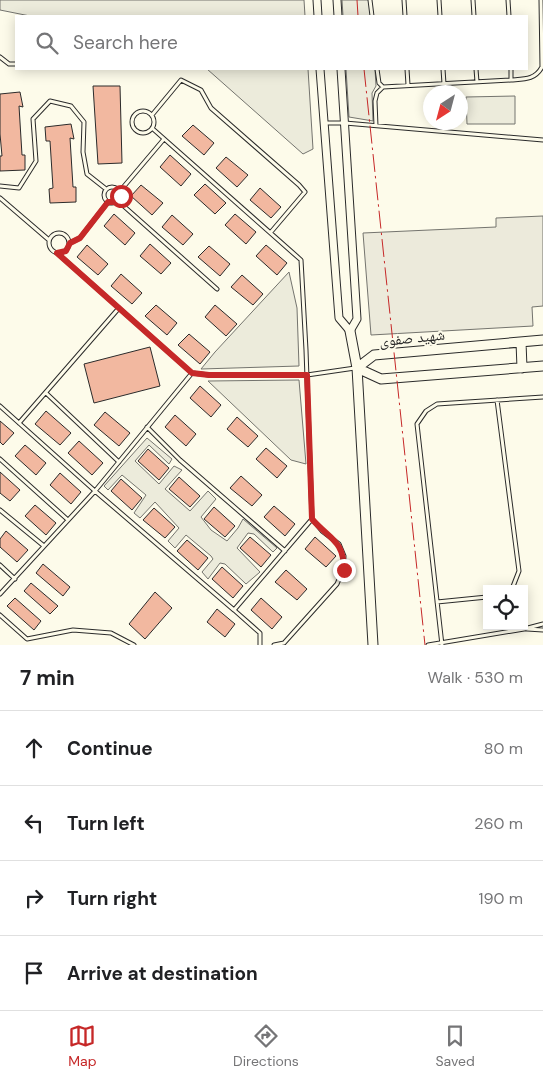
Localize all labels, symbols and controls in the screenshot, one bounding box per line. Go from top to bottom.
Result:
search box [15,15,528,70]
icon: search [33,29,61,57]
text: Search here [73,30,178,55]
north arrow [423,85,468,130]
route start [110,185,133,208]
street label: شهید صفوی [378,325,446,351]
route end [333,559,356,582]
map controls [483,585,528,630]
button: locate [483,585,528,630]
text: 7 min [20,664,75,692]
text: Walk · 530 m [428,667,523,688]
icon: ahead [20,734,48,762]
text: Continue [67,736,153,761]
text: 80 m [484,738,523,759]
icon: left [20,809,48,837]
text: Turn left [67,811,145,836]
text: 260 m [474,813,523,834]
icon: right [20,884,48,912]
text: Turn right [67,886,157,911]
text: 190 m [479,888,523,909]
icon: arrive [20,959,48,987]
text: Arrive at destination [67,961,258,986]
tab: Map [68,1022,96,1070]
tab: Directions [233,1022,299,1070]
tab: Saved [435,1022,475,1070]

